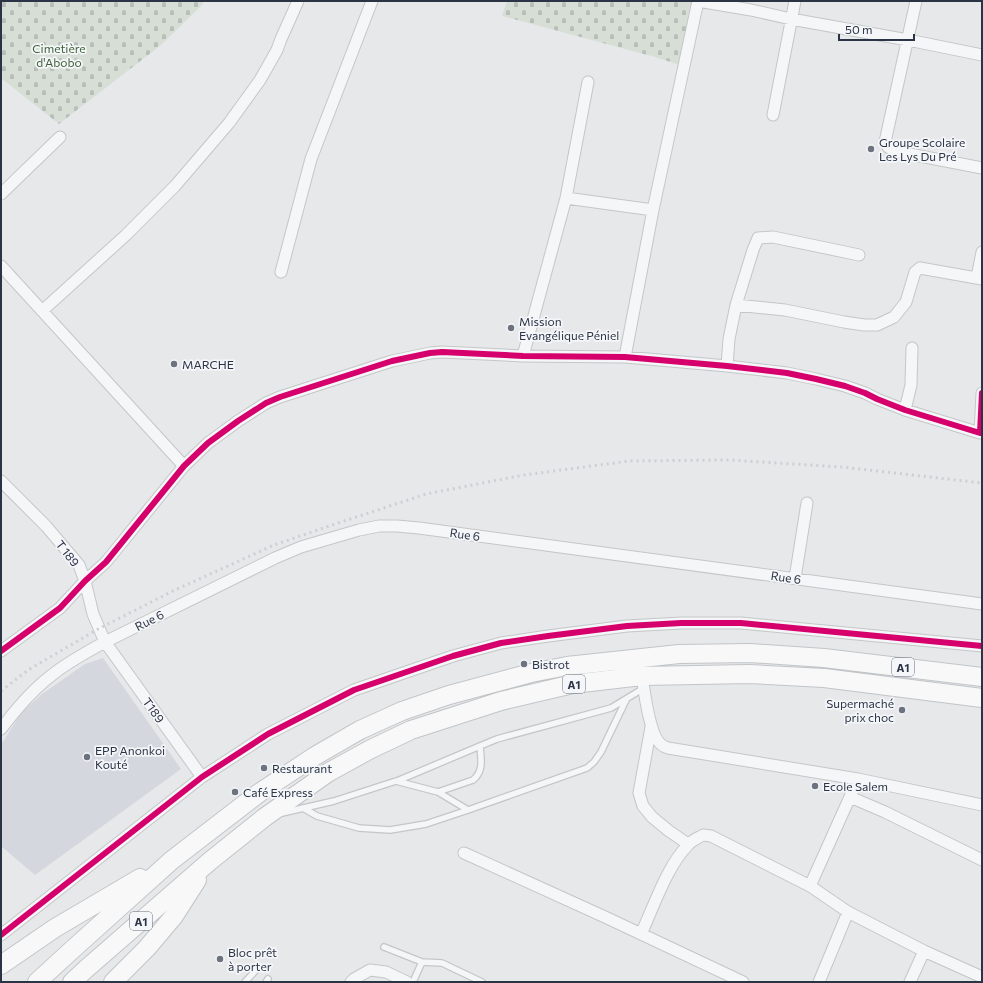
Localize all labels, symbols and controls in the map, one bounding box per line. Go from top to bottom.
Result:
scale bar [839,16,914,42]
text: 50 m [845,22,873,36]
park label: Cimetière d'Abobo [32,41,86,69]
place label: Groupe Scolaire Les Lys Du Pré [879,135,965,163]
marker: Groupe Scolaire Les Lys Du Pré [866,144,876,154]
place label: Mission Evangélique Péniel [519,314,619,342]
marker: Mission Evangélique Péniel [506,323,516,333]
place label: MARCHE [182,357,234,371]
marker: MARCHE [169,359,179,369]
street label: Rue 6 [449,525,481,543]
street label: T 189 [53,537,83,569]
street label: Rue 6 [770,568,802,586]
street label: Rue 6 [132,607,166,633]
place label: Bistrot [532,657,570,671]
road number: A1 [892,658,914,676]
marker: Bistrot [519,659,529,669]
road number: A1 [563,675,585,693]
street label: T189 [140,695,168,725]
place label: Supermaché prix choc [826,696,894,724]
marker: Supermaché prix choc [897,705,907,715]
place label: EPP Anonkoi Kouté [95,743,165,771]
marker: EPP Anonkoi Kouté [82,752,92,762]
place label: Restaurant [272,761,332,775]
marker: Restaurant [259,763,269,773]
place label: Ecole Salem [823,779,888,793]
marker: Ecole Salem [810,781,820,791]
place label: Café Express [243,785,313,799]
marker: Café Express [230,787,240,797]
road number: A1 [130,912,152,930]
place label: Bloc prêt à porter [228,945,277,973]
marker: Bloc prêt à porter [215,954,225,964]

